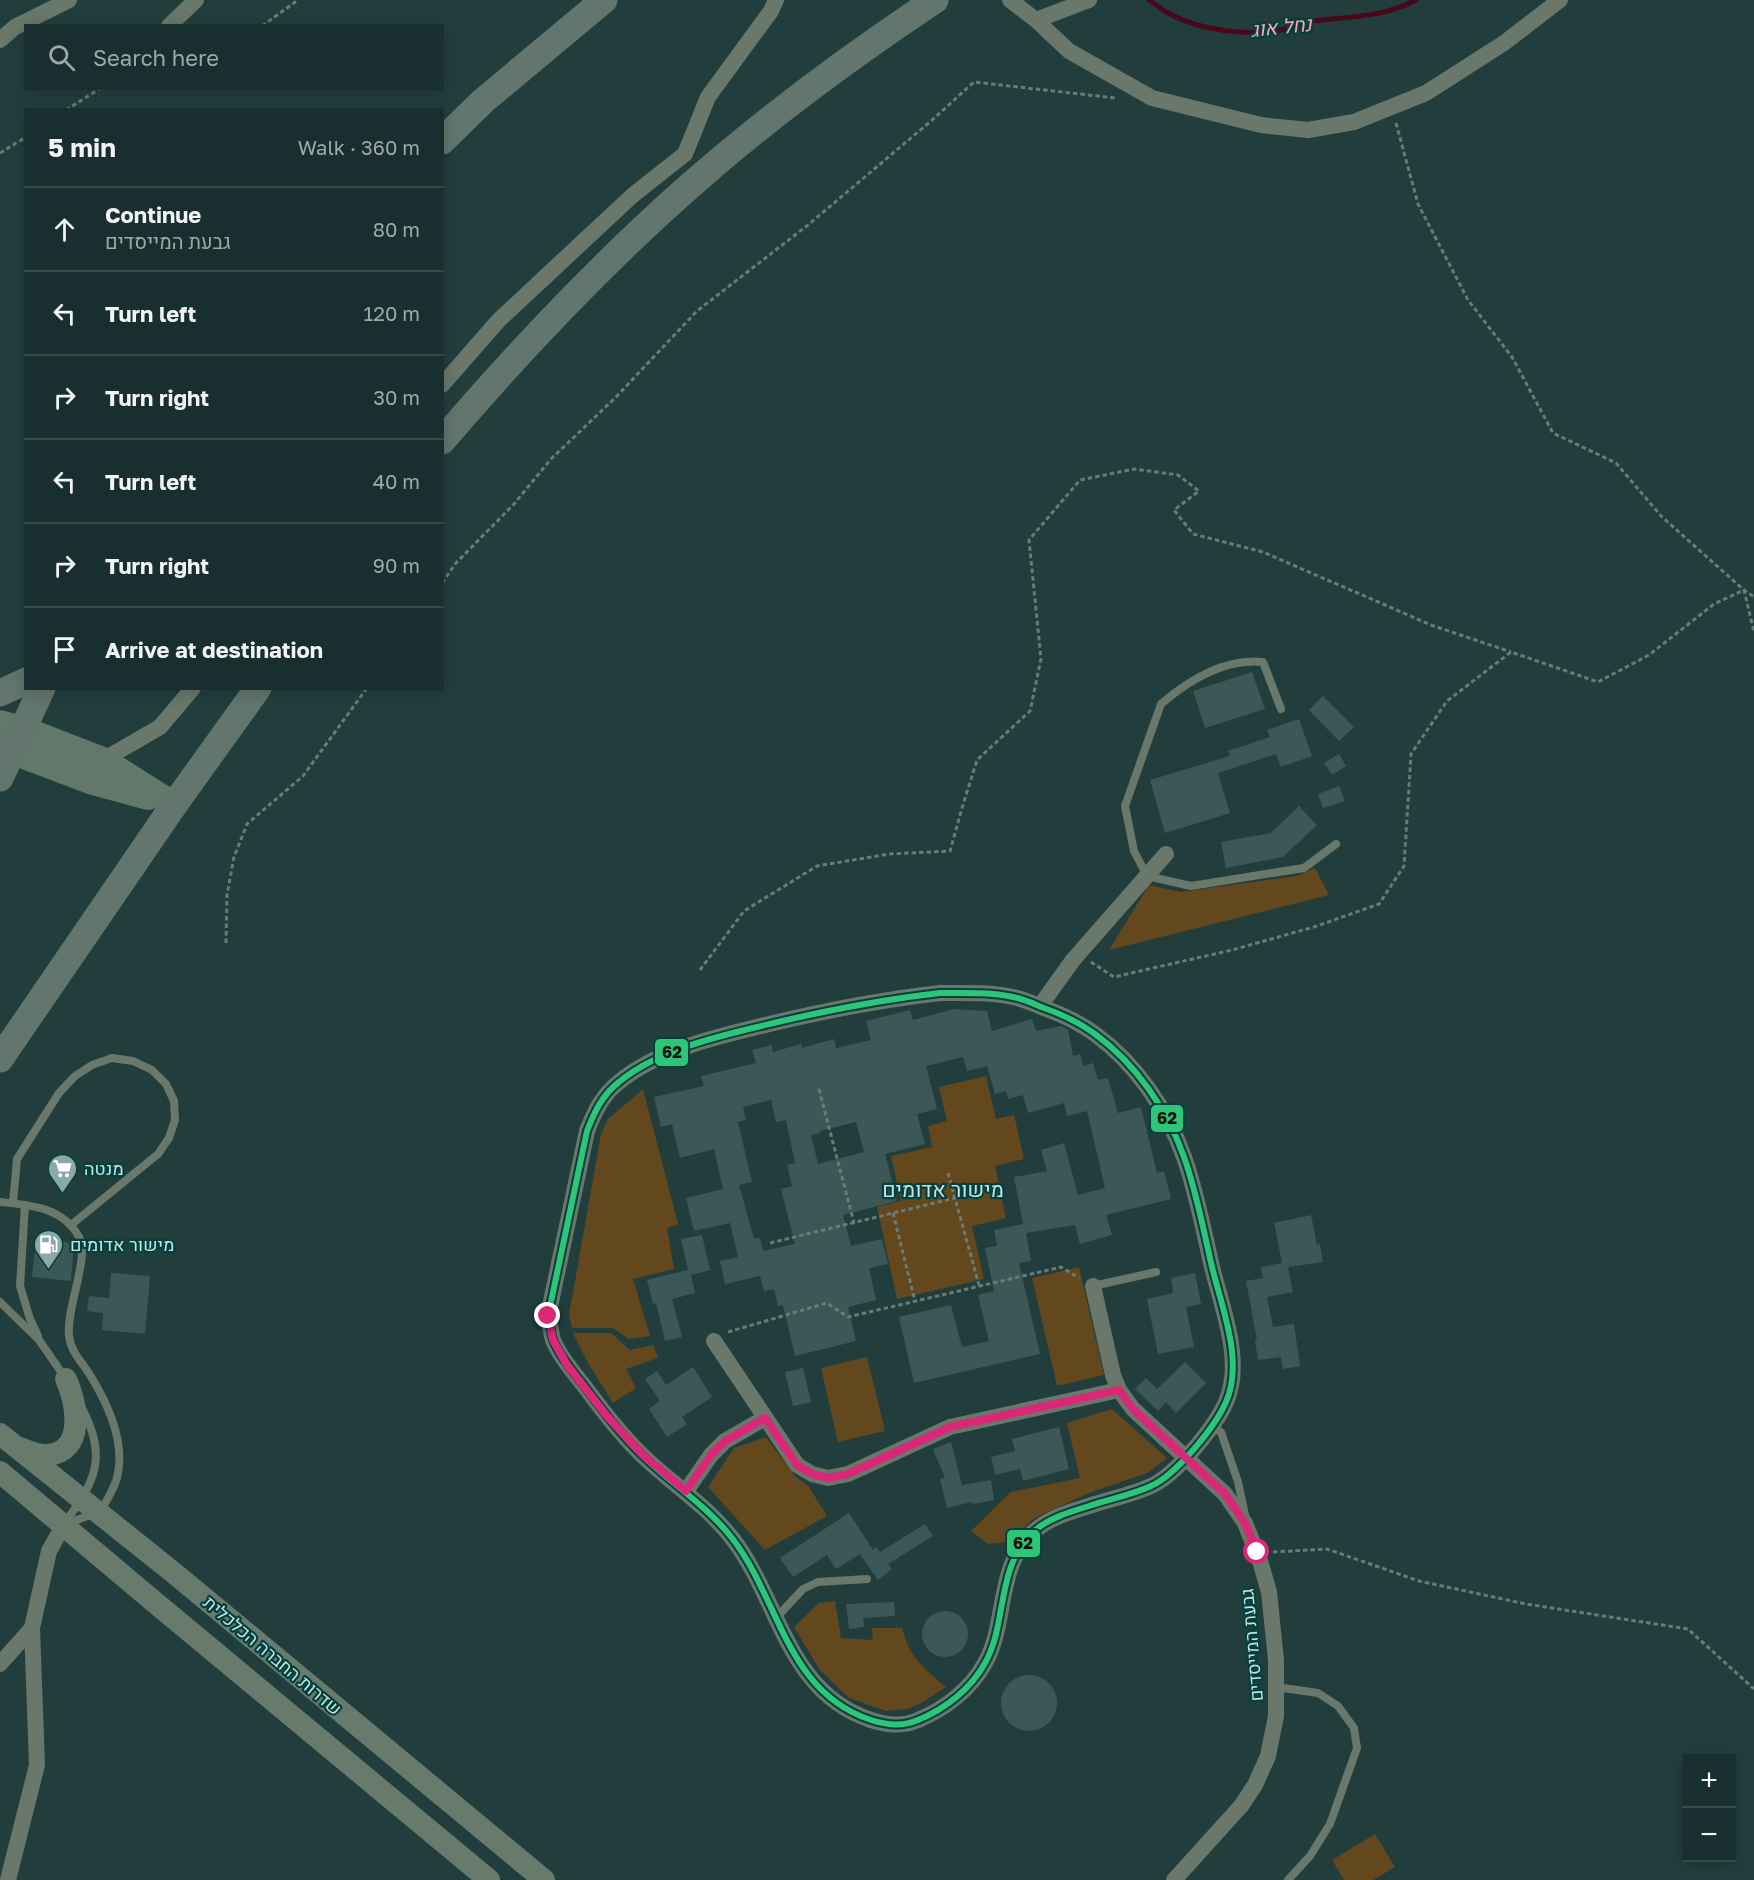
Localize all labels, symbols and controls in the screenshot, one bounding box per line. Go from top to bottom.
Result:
water label: נחל אוג [1249,11,1314,41]
search box [24,24,444,90]
icon: search [45,41,78,74]
text: Search here [93,44,219,71]
text: 5 min [48,132,116,163]
text: Walk · 360 m [298,135,420,159]
text: Continue [105,201,201,228]
icon: ahead [48,213,81,246]
text: 80 m [373,217,420,241]
text: גבעת המייסדים [105,229,231,253]
icon: left [48,297,81,330]
text: Turn left [105,300,196,327]
text: 120 m [364,301,420,325]
icon: right [48,381,81,414]
text: Turn right [105,384,209,411]
text: 30 m [373,385,420,409]
icon: left [48,465,81,498]
text: Turn left [105,468,196,495]
text: 40 m [373,469,420,493]
icon: right [48,549,81,582]
text: Turn right [105,552,209,579]
text: 90 m [373,553,420,577]
icon: arrive [48,633,81,666]
text: Arrive at destination [105,636,323,663]
line badge: 62 [654,1038,689,1067]
text: 62 [662,1042,682,1062]
line badge: 62 [1150,1104,1184,1133]
text: 62 [1157,1108,1177,1128]
supermarket icon: מנטה [47,1152,79,1194]
place label: מנטה [84,1157,124,1179]
district label: מישור אדומים [882,1176,1004,1202]
fuel station icon: מישור אדומים [33,1228,65,1270]
place label: מישור אדומים [70,1233,174,1255]
route end [534,1302,560,1328]
line badge: 62 [1006,1529,1041,1558]
text: 62 [1013,1533,1033,1553]
route start [1243,1538,1269,1564]
street label: גבעת המייסדים [1235,1588,1267,1702]
street label: שדרות החברה הכלכלית [199,1591,347,1719]
map controls [1682,1754,1736,1862]
button: + [1682,1754,1736,1808]
button: − [1682,1808,1736,1862]

